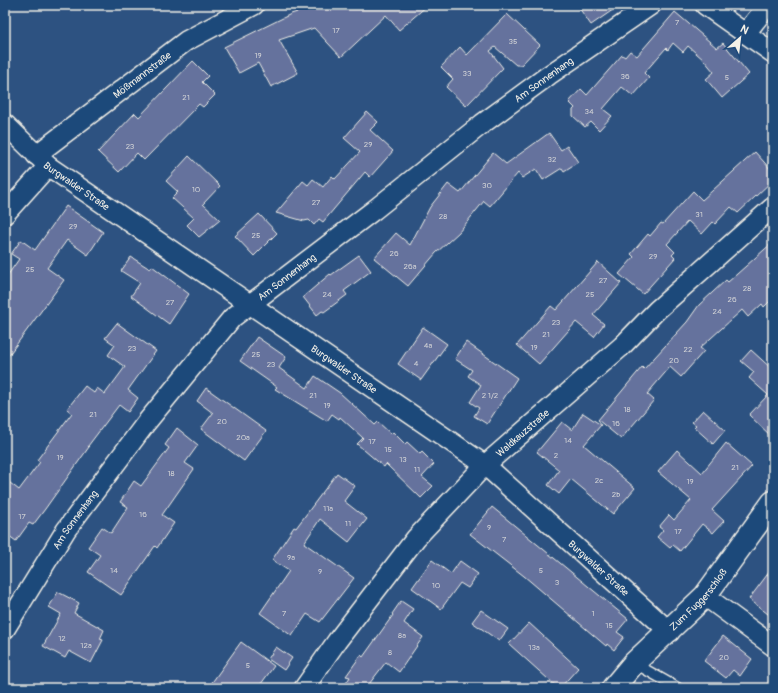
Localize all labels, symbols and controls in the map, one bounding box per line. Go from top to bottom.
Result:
house number: 7 [675,18,680,27]
north arrow [720,18,760,58]
text: N [738,22,751,37]
house number: 17 [332,26,340,35]
house number: 35 [509,37,517,46]
street label: Mößmannstraße [111,49,174,101]
house number: 19 [254,51,262,60]
street label: Am Sonnenhang [512,55,576,105]
house number: 33 [463,69,472,78]
house number: 36 [620,72,630,81]
house number: 5 [725,73,729,82]
house number: 21 [182,93,190,102]
house number: 34 [584,107,594,116]
house number: 29 [364,140,372,149]
house number: 23 [126,142,135,151]
house number: 32 [548,155,557,164]
street label: Burgwalder Straße [40,160,112,213]
house number: 30 [482,181,492,190]
house number: 10 [192,185,201,194]
house number: 27 [312,198,321,207]
house number: 31 [695,210,703,219]
house number: 28 [439,212,447,221]
house number: 29 [69,222,77,231]
house number: 25 [252,231,260,240]
house number: 26 [389,249,399,258]
street label: Am Sonnenhang [256,251,319,303]
house number: 29 [649,252,657,261]
house number: 26a [404,262,417,271]
house number: 25 [26,265,34,274]
house number: 27 [599,276,608,285]
house number: 28 [743,284,751,293]
house number: 24 [322,290,332,299]
house number: 25 [586,290,594,299]
house number: 26 [727,295,737,304]
house number: 27 [166,298,175,307]
house number: 24 [712,307,722,316]
house number: 23 [552,318,561,327]
house number: 21 [542,330,550,339]
house number: 4a [424,341,432,350]
street label: Burgwalder Straße [308,343,379,396]
house number: 19 [530,343,538,352]
house number: 23 [128,344,137,353]
house number: 22 [684,345,693,354]
house number: 25 [252,350,260,359]
house number: 20 [669,356,680,365]
house number: 4 [414,359,419,368]
house number: 23 [267,360,276,369]
house number: 21 [309,391,317,400]
house number: 2 1/2 [482,391,499,400]
house number: 19 [323,401,331,410]
house number: 18 [623,405,631,414]
street label: Waldkauzstraße [494,407,552,460]
house number: 21 [89,410,97,419]
house number: 20 [217,417,228,426]
house number: 16 [612,419,620,428]
house number: 20a [236,433,250,442]
house number: 14 [564,436,572,445]
house number: 17 [368,437,376,446]
house number: 15 [384,445,392,454]
house number: 2 [554,451,559,460]
house number: 19 [56,453,64,462]
house number: 13 [399,455,407,464]
house number: 21 [731,463,739,472]
house number: 11 [414,465,420,474]
house number: 18 [167,469,175,478]
house number: 2c [595,476,603,485]
house number: 19 [686,477,694,486]
street label: Am Sonnenhang [51,488,101,552]
house number: 2b [612,490,620,499]
house number: 11a [323,504,333,513]
house number: 16 [139,510,147,519]
house number: 17 [18,512,26,521]
house number: 11 [345,519,351,528]
house number: 9 [487,523,491,532]
house number: 17 [674,527,682,536]
house number: 7 [502,535,507,544]
street label: Burgwalder Straße [565,538,631,599]
house number: 9a [287,553,295,562]
house number: 14 [110,566,118,575]
house number: 5 [539,566,543,575]
street label: Zum Fuggerschloß [667,566,730,633]
house number: 9 [318,567,322,576]
house number: 3 [555,578,560,587]
house number: 10 [432,581,441,590]
house number: 7 [282,609,287,618]
house number: 1 [591,609,595,618]
house number: 15 [605,621,613,630]
house number: 8a [398,631,406,640]
house number: 12 [58,634,66,643]
house number: 12a [80,641,92,650]
house number: 13a [528,643,540,652]
house number: 8 [388,648,392,657]
house number: 20 [719,653,730,662]
house number: 5 [246,661,250,670]

